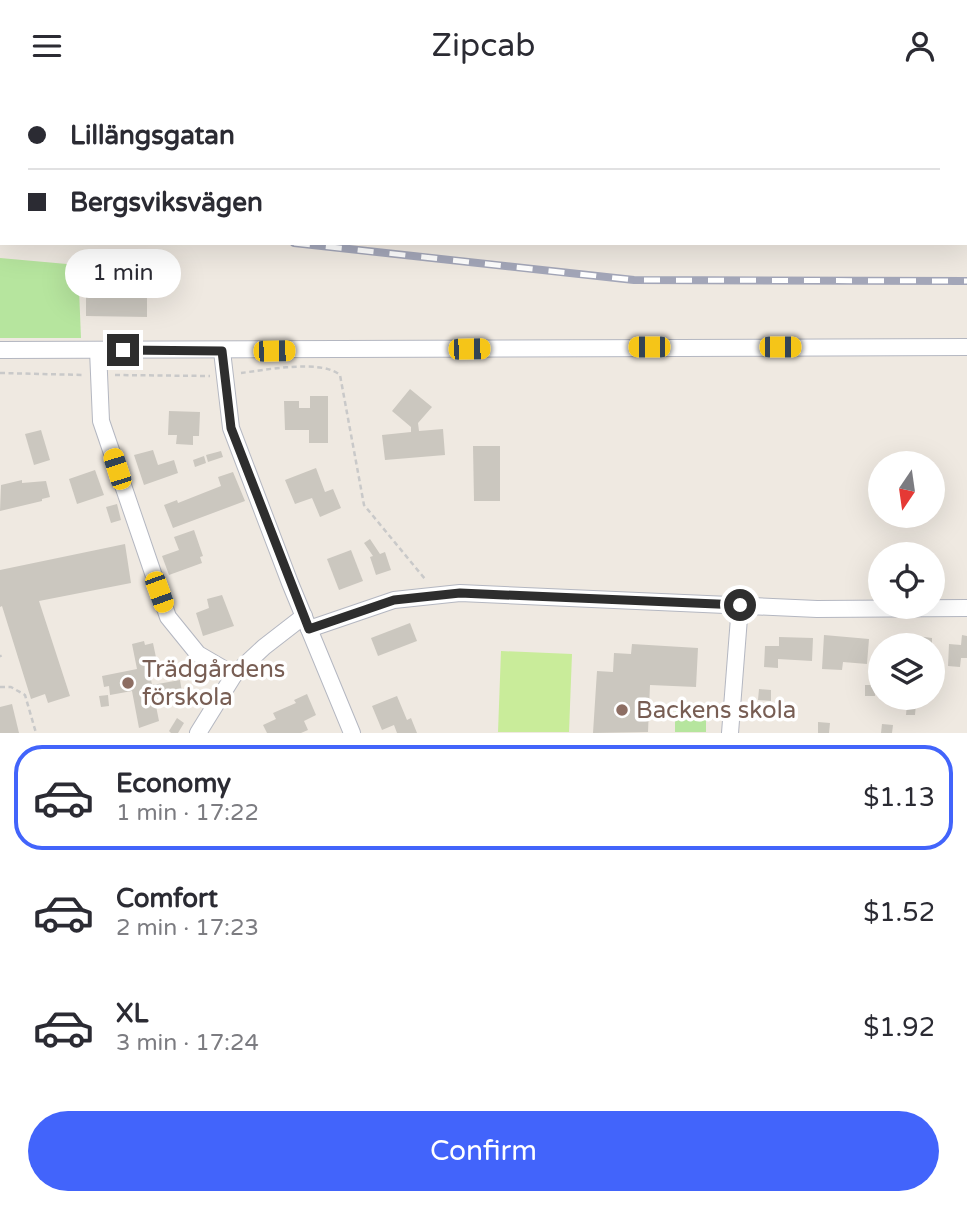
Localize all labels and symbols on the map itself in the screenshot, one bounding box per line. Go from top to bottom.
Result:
callout: 1 min [65,249,181,297]
route end [107,334,139,366]
car [629,337,671,358]
car [760,337,802,358]
car [448,338,491,360]
car [253,340,296,362]
car [101,446,134,492]
north arrow [868,451,945,529]
car [142,569,177,615]
route start [724,589,756,621]
place label: Trädgårdens förskola [142,655,285,712]
marker: Trädgårdens förskola [120,675,136,691]
place label: Backens skola [636,696,796,725]
marker: Backens skola [614,702,630,718]

